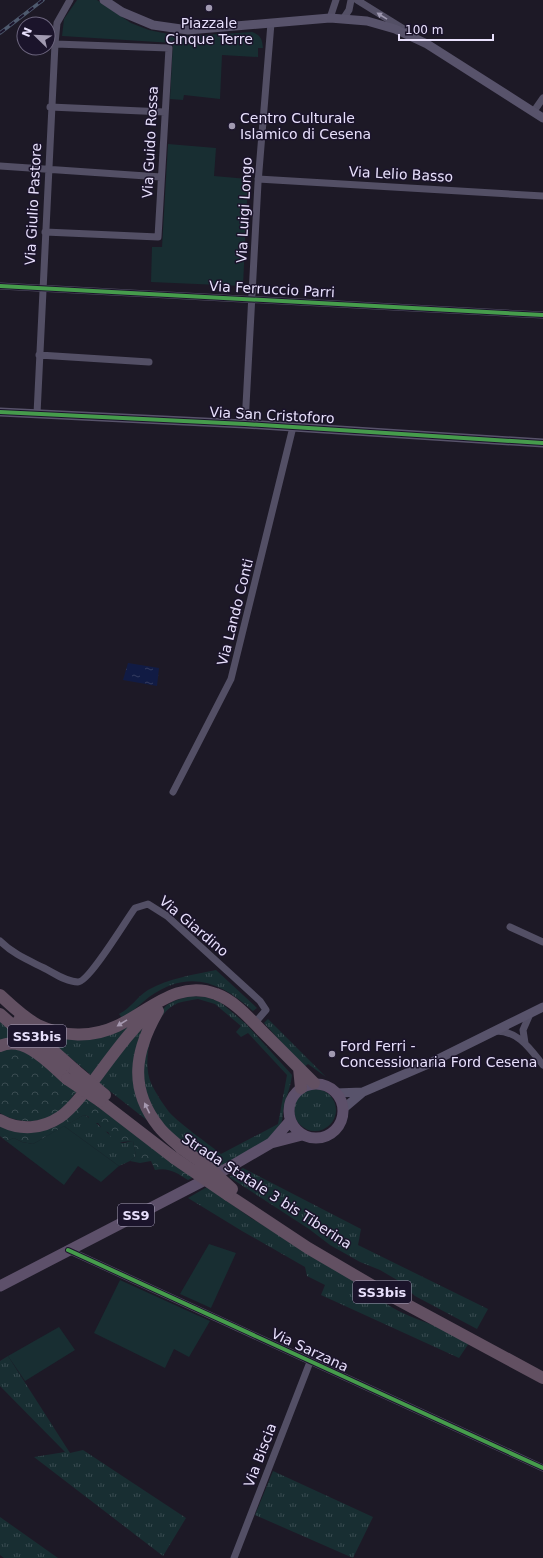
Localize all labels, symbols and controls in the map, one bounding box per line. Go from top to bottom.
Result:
marker: Piazzale Cinque Terre [204,3,214,13]
one-way arrow [376,12,388,19]
place label: Piazzale Cinque Terre [165,15,253,47]
north arrow [16,16,56,56]
scale bar [399,16,493,42]
text: 100 m [405,23,443,37]
text: N [19,26,35,39]
street label: Via Guido Rossa [139,85,161,199]
place label: Centro Culturale Islamico di Cesena [240,110,371,142]
marker: Centro Culturale Islamico di Cesena [227,121,237,131]
street label: Via Giulio Pastore [22,142,44,266]
street label: Via Luigi Longo [233,157,255,263]
street label: Via Lelio Basso [348,163,454,185]
street label: Via Ferruccio Parri [209,278,335,300]
street label: Via San Cristoforo [209,404,335,426]
street label: Via Lando Conti [214,557,256,667]
street label: Via Giardino [156,892,232,960]
one-way arrow [116,1019,128,1026]
road number: SS3bis [8,1025,66,1047]
place label: Ford Ferri - Concessionaria Ford Cesena [340,1038,537,1070]
marker: Ford Ferri - Concessionaria Ford Cesena [327,1049,337,1059]
one-way arrow [144,1102,150,1114]
street label: Strada Statale 3 bis Tiberina [179,1130,355,1252]
road number: SS9 [118,1204,154,1226]
road number: SS3bis [353,1281,411,1303]
street label: Via Sarzana [269,1325,351,1375]
street label: Via Biscia [240,1421,280,1489]

